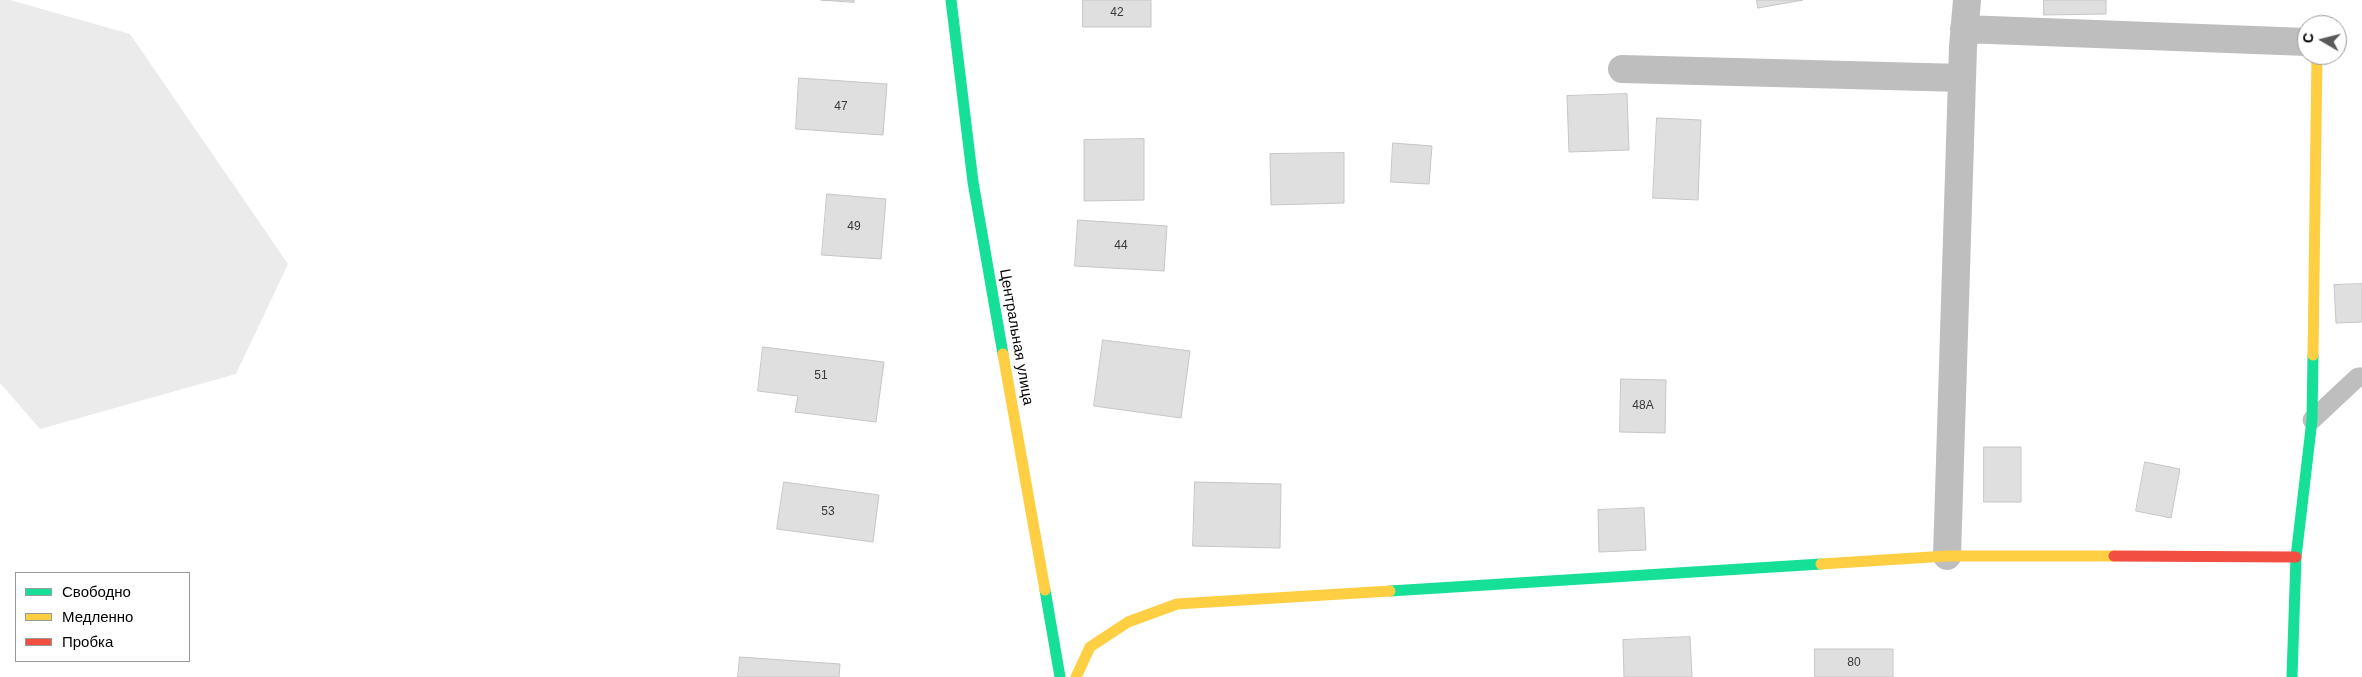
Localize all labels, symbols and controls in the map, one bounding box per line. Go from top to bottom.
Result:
house number: 42 [1110,6,1124,20]
north arrow [2297,15,2347,65]
text: С [2300,32,2317,44]
house number: 47 [834,100,848,114]
house number: 49 [847,220,861,234]
house number: 44 [1114,239,1128,253]
street label: Центральная улица [995,267,1037,407]
house number: 51 [814,369,828,383]
house number: 48А [1632,399,1654,413]
house number: 53 [821,505,835,519]
legend [15,572,190,662]
text: Свободно [62,583,131,600]
text: Медленно [62,608,133,625]
text: Пробка [62,633,113,650]
house number: 80 [1847,656,1861,670]

